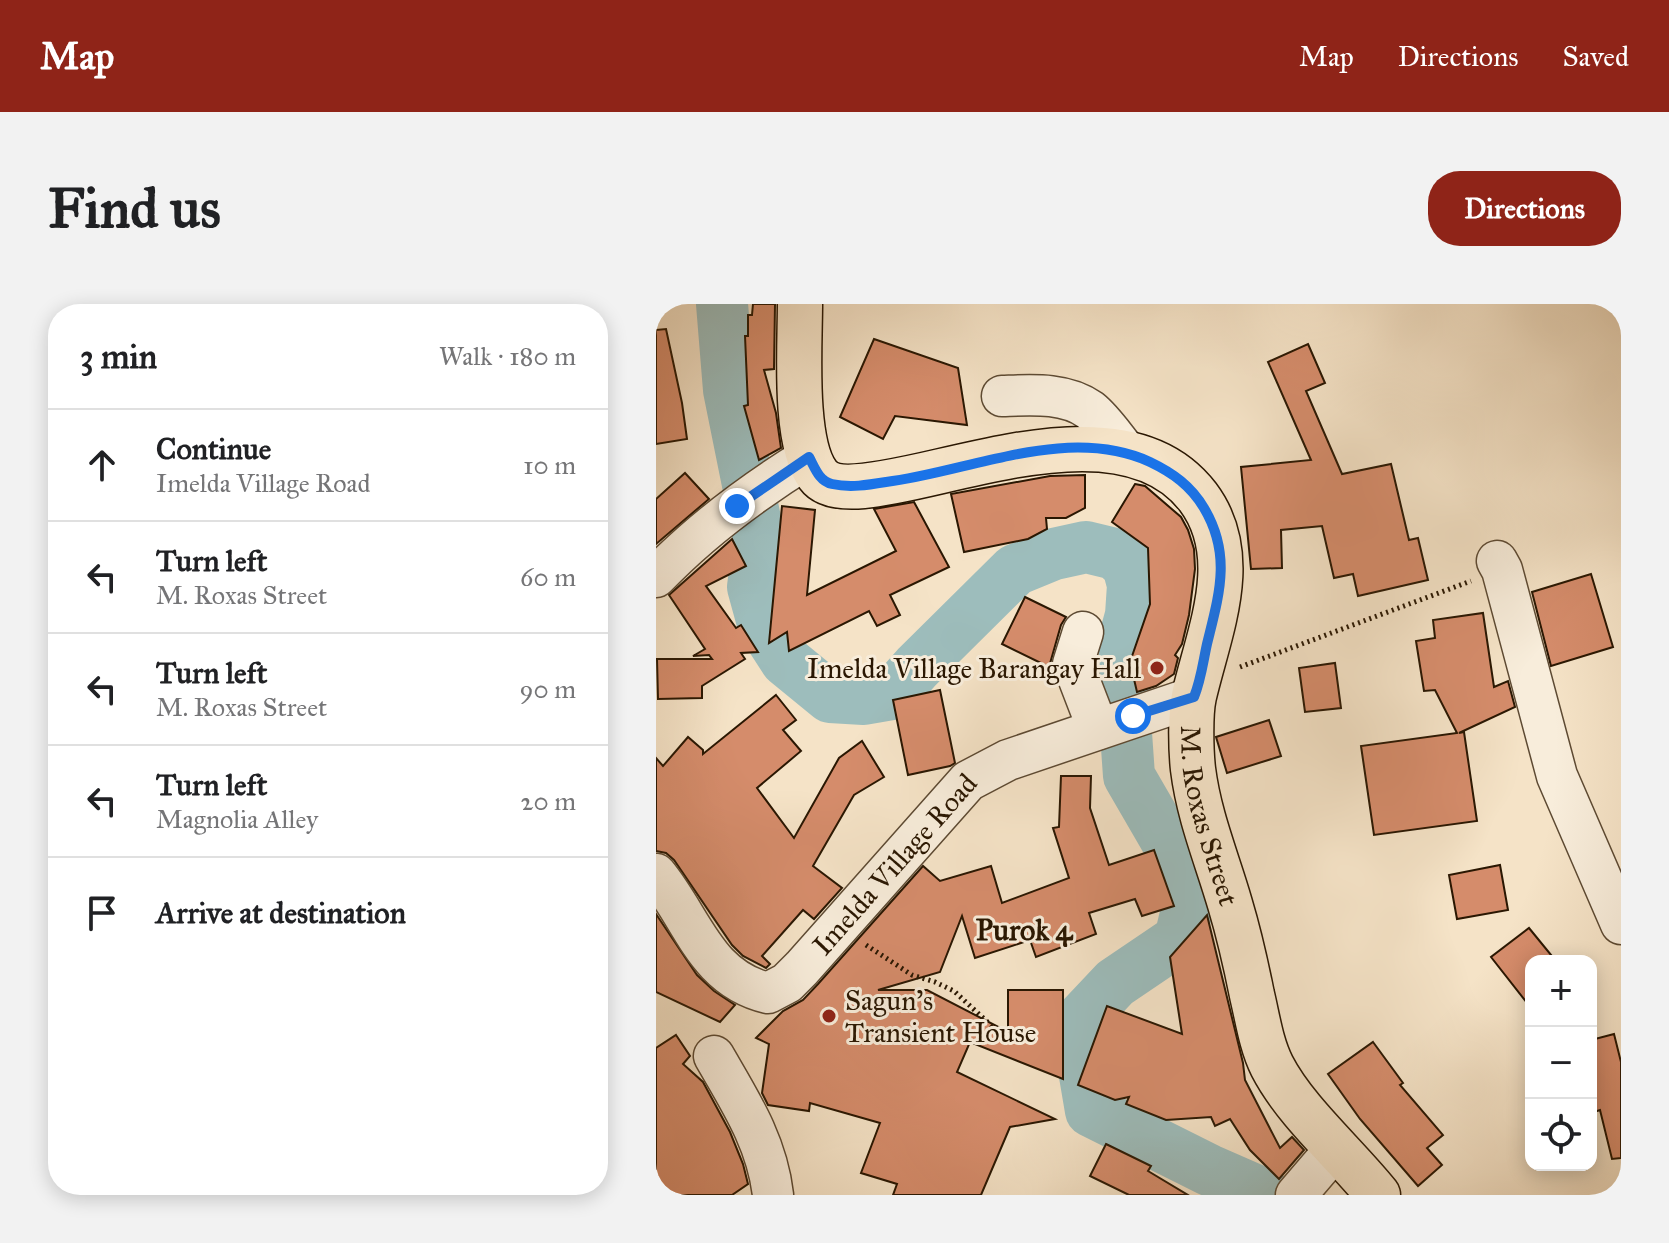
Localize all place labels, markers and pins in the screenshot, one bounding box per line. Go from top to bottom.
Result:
place label: Imelda Village Barangay Hall [807,651,1141,686]
marker: Imelda Village Barangay Hall [1148,659,1166,677]
place label: Sagun's Transient House [845,983,1036,1050]
marker: Sagun's Transient House [820,1007,838,1025]

